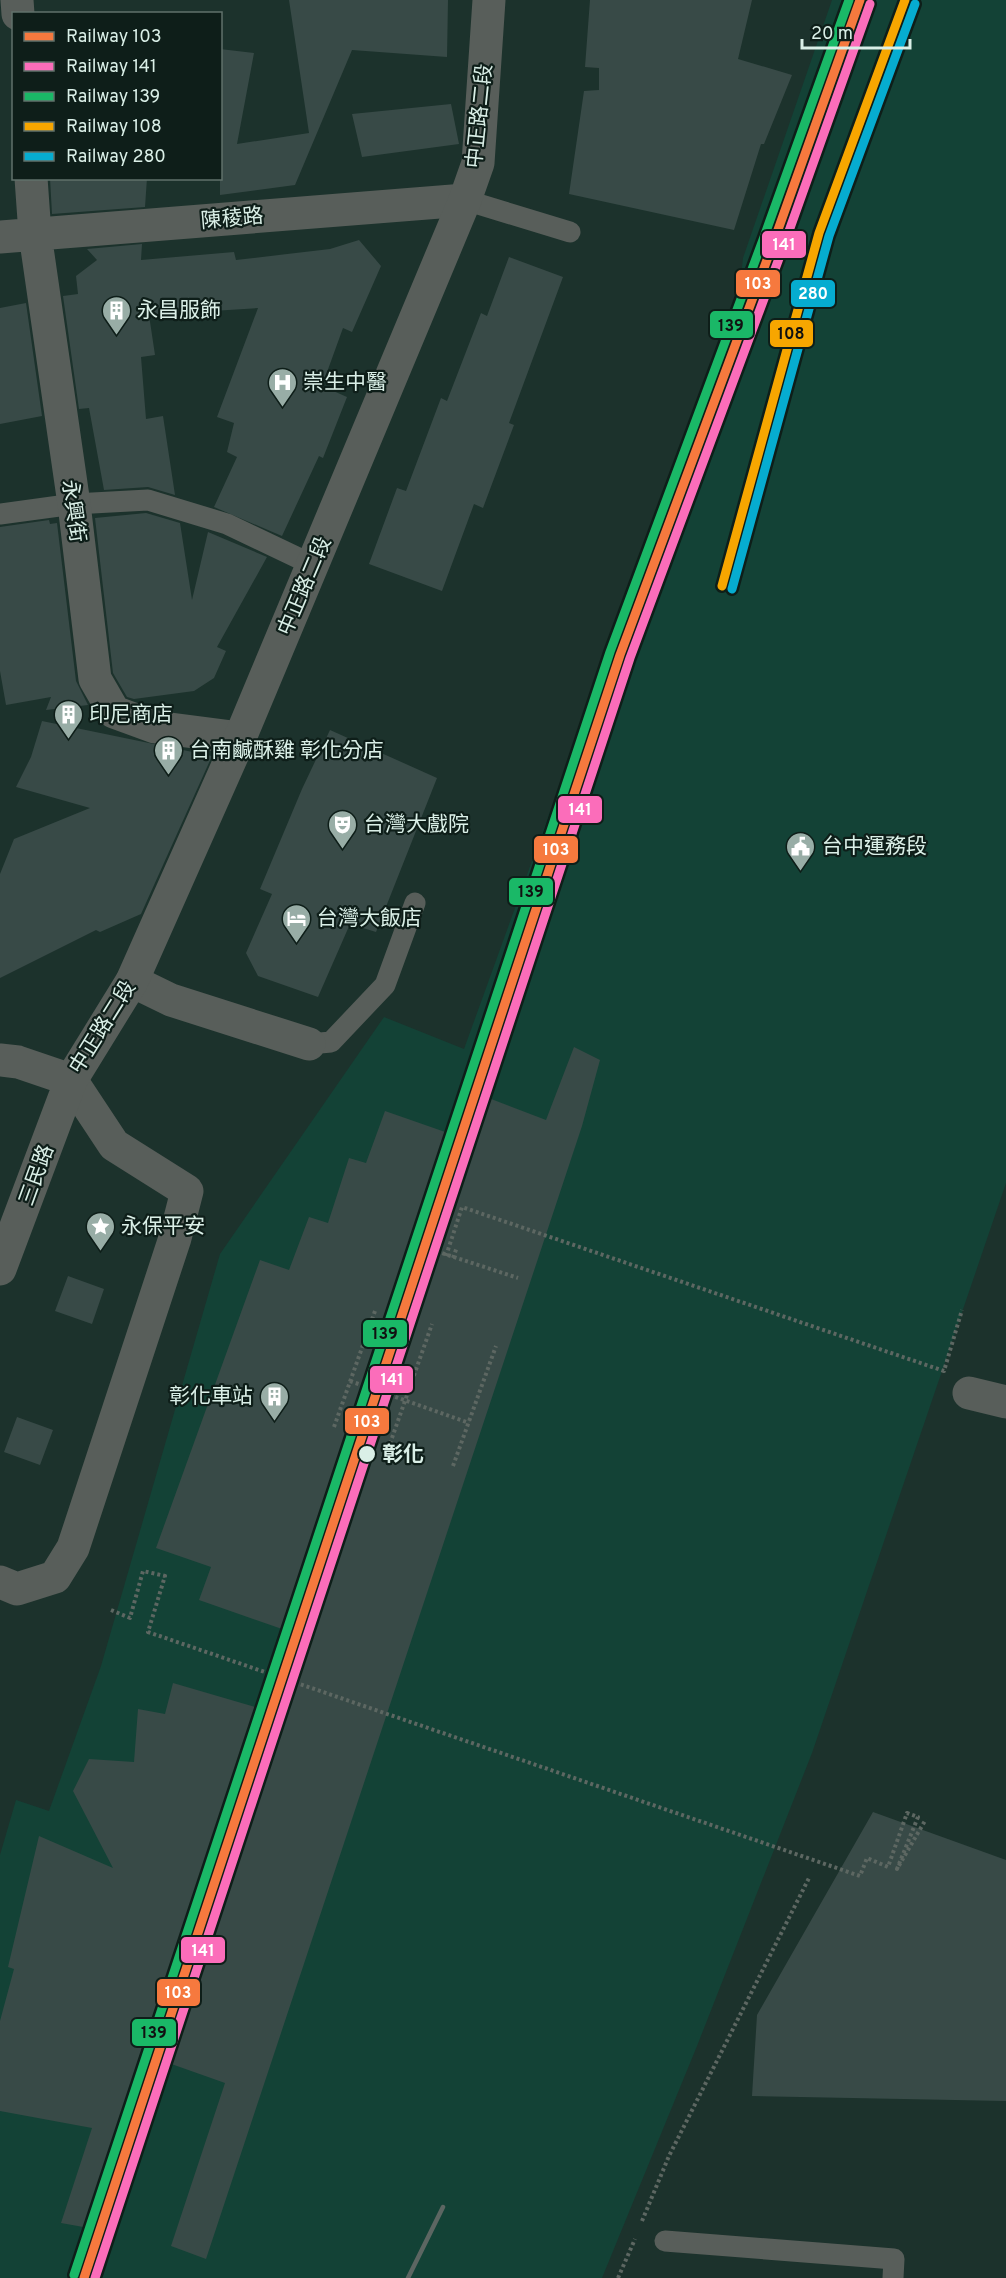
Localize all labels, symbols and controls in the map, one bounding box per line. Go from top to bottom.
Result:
legend [12,12,222,180]
scale bar [802,12,910,50]
text: 20 m [811,23,853,46]
text: Railway 103 [66,26,162,49]
text: Railway 141 [66,56,157,79]
street label: 中正路二段 [462,63,499,170]
text: Railway 139 [66,86,160,109]
text: Railway 108 [66,116,162,139]
text: Railway 280 [66,146,166,169]
street label: 陳稜路 [200,203,265,236]
line badge: 141 [761,230,807,259]
text: 141 [772,236,796,256]
line badge: 103 [735,269,781,298]
text: 103 [745,275,771,295]
line badge: 280 [790,279,836,308]
text: 280 [798,285,828,305]
building icon: 永昌服飾 [100,294,132,336]
place label: 永昌服飾 [137,298,221,325]
line badge: 139 [709,310,754,339]
text: 139 [718,317,744,337]
line badge: 108 [769,319,814,348]
text: 108 [778,325,804,345]
hospital icon: 崇生中醫 [266,366,298,408]
place label: 崇生中醫 [303,370,387,397]
street label: 永興街 [55,478,90,544]
street label: 中正路二段 [272,533,338,640]
building icon: 印尼商店 [52,698,84,740]
place label: 印尼商店 [89,702,173,729]
building icon: 台南鹹酥雞 彰化分店 [153,734,185,776]
place label: 台南鹹酥雞 彰化分店 [190,738,384,765]
line badge: 141 [557,795,603,824]
text: 141 [568,801,592,821]
theatre icon: 台灣大戲院 [327,808,359,850]
place label: 台灣大戲院 [364,812,469,839]
public building icon: 台中運務段 [785,830,817,872]
place label: 台中運務段 [822,834,927,861]
line badge: 103 [533,835,579,864]
text: 103 [543,841,569,861]
line badge: 139 [508,877,554,906]
text: 139 [518,883,544,903]
hotel icon: 台灣大飯店 [280,902,312,944]
place label: 台灣大飯店 [317,906,422,933]
street label: 中正路二段 [64,976,143,1079]
street label: 三民路 [14,1141,61,1210]
place icon: 永保平安 [84,1210,116,1252]
place label: 永保平安 [121,1214,205,1241]
line badge: 139 [362,1319,408,1348]
text: 139 [372,1325,398,1345]
line badge: 141 [369,1365,414,1394]
text: 141 [380,1371,404,1391]
building icon: 彰化車站 [258,1380,290,1422]
place label: 彰化車站 [169,1384,253,1411]
line badge: 103 [344,1407,390,1435]
text: 103 [354,1413,380,1433]
place label: 彰化 [382,1442,424,1469]
marker: 彰化 [357,1444,377,1464]
line badge: 141 [180,1936,226,1964]
text: 141 [191,1942,215,1962]
line badge: 103 [156,1978,201,2007]
text: 103 [165,1984,191,2004]
line badge: 139 [131,2018,177,2047]
text: 139 [141,2024,167,2044]

